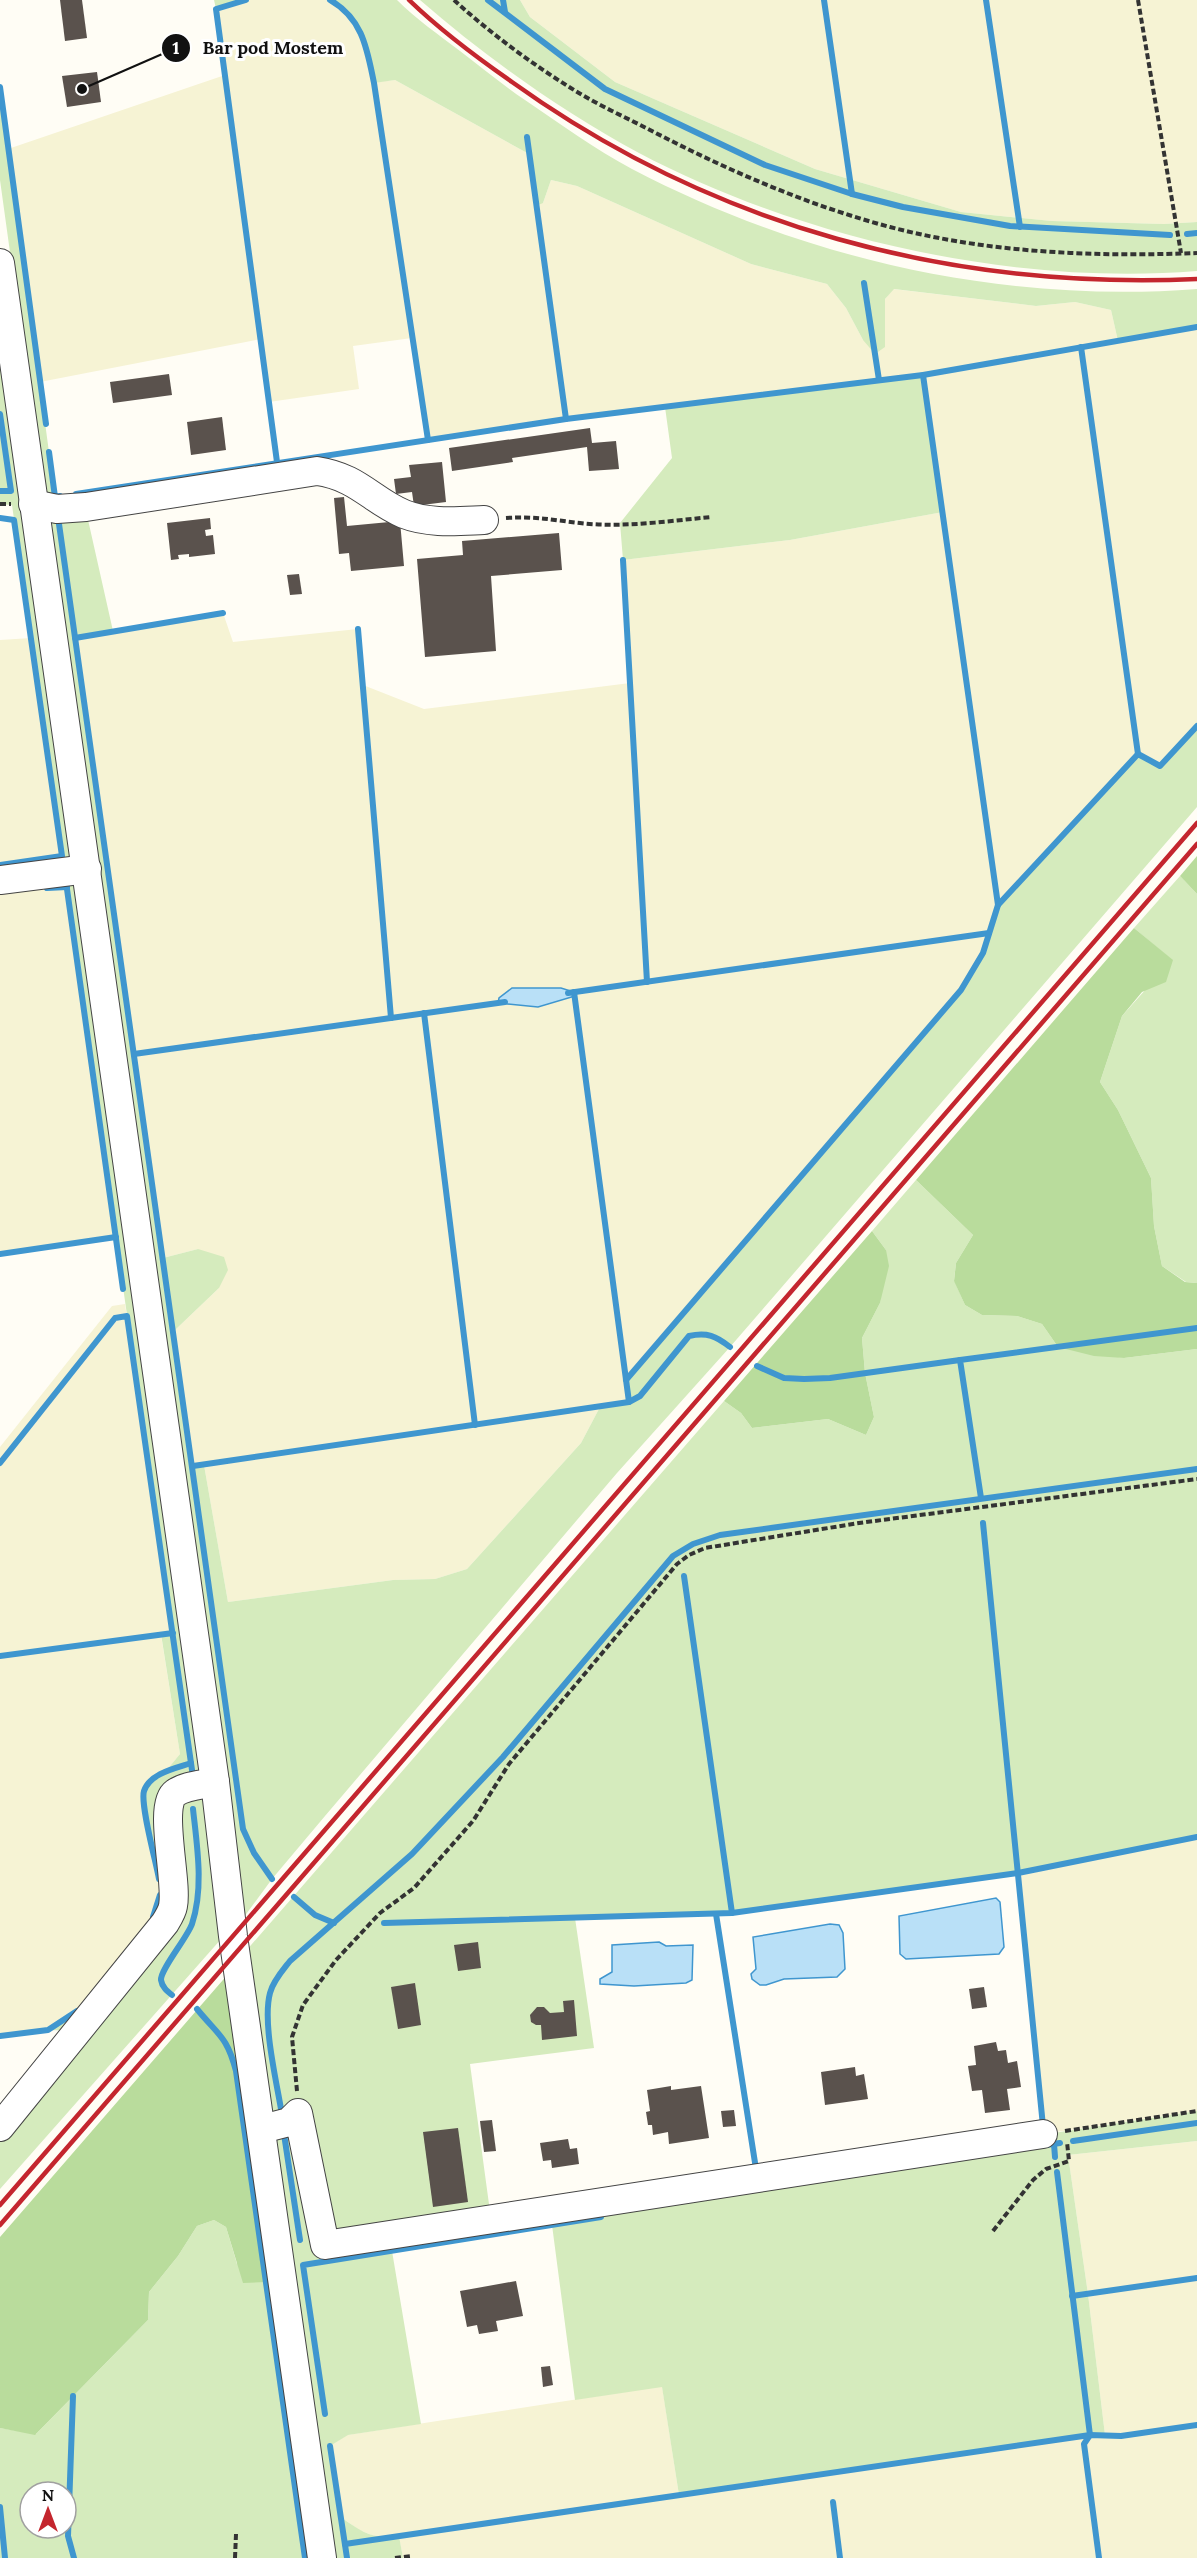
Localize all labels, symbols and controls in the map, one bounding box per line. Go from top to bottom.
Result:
callout: Bar pod Mostem [161,30,356,66]
text: 1 [172,36,180,59]
text: Bar pod Mostem [203,36,344,59]
north arrow [18,2480,78,2540]
text: N [42,2485,54,2505]

